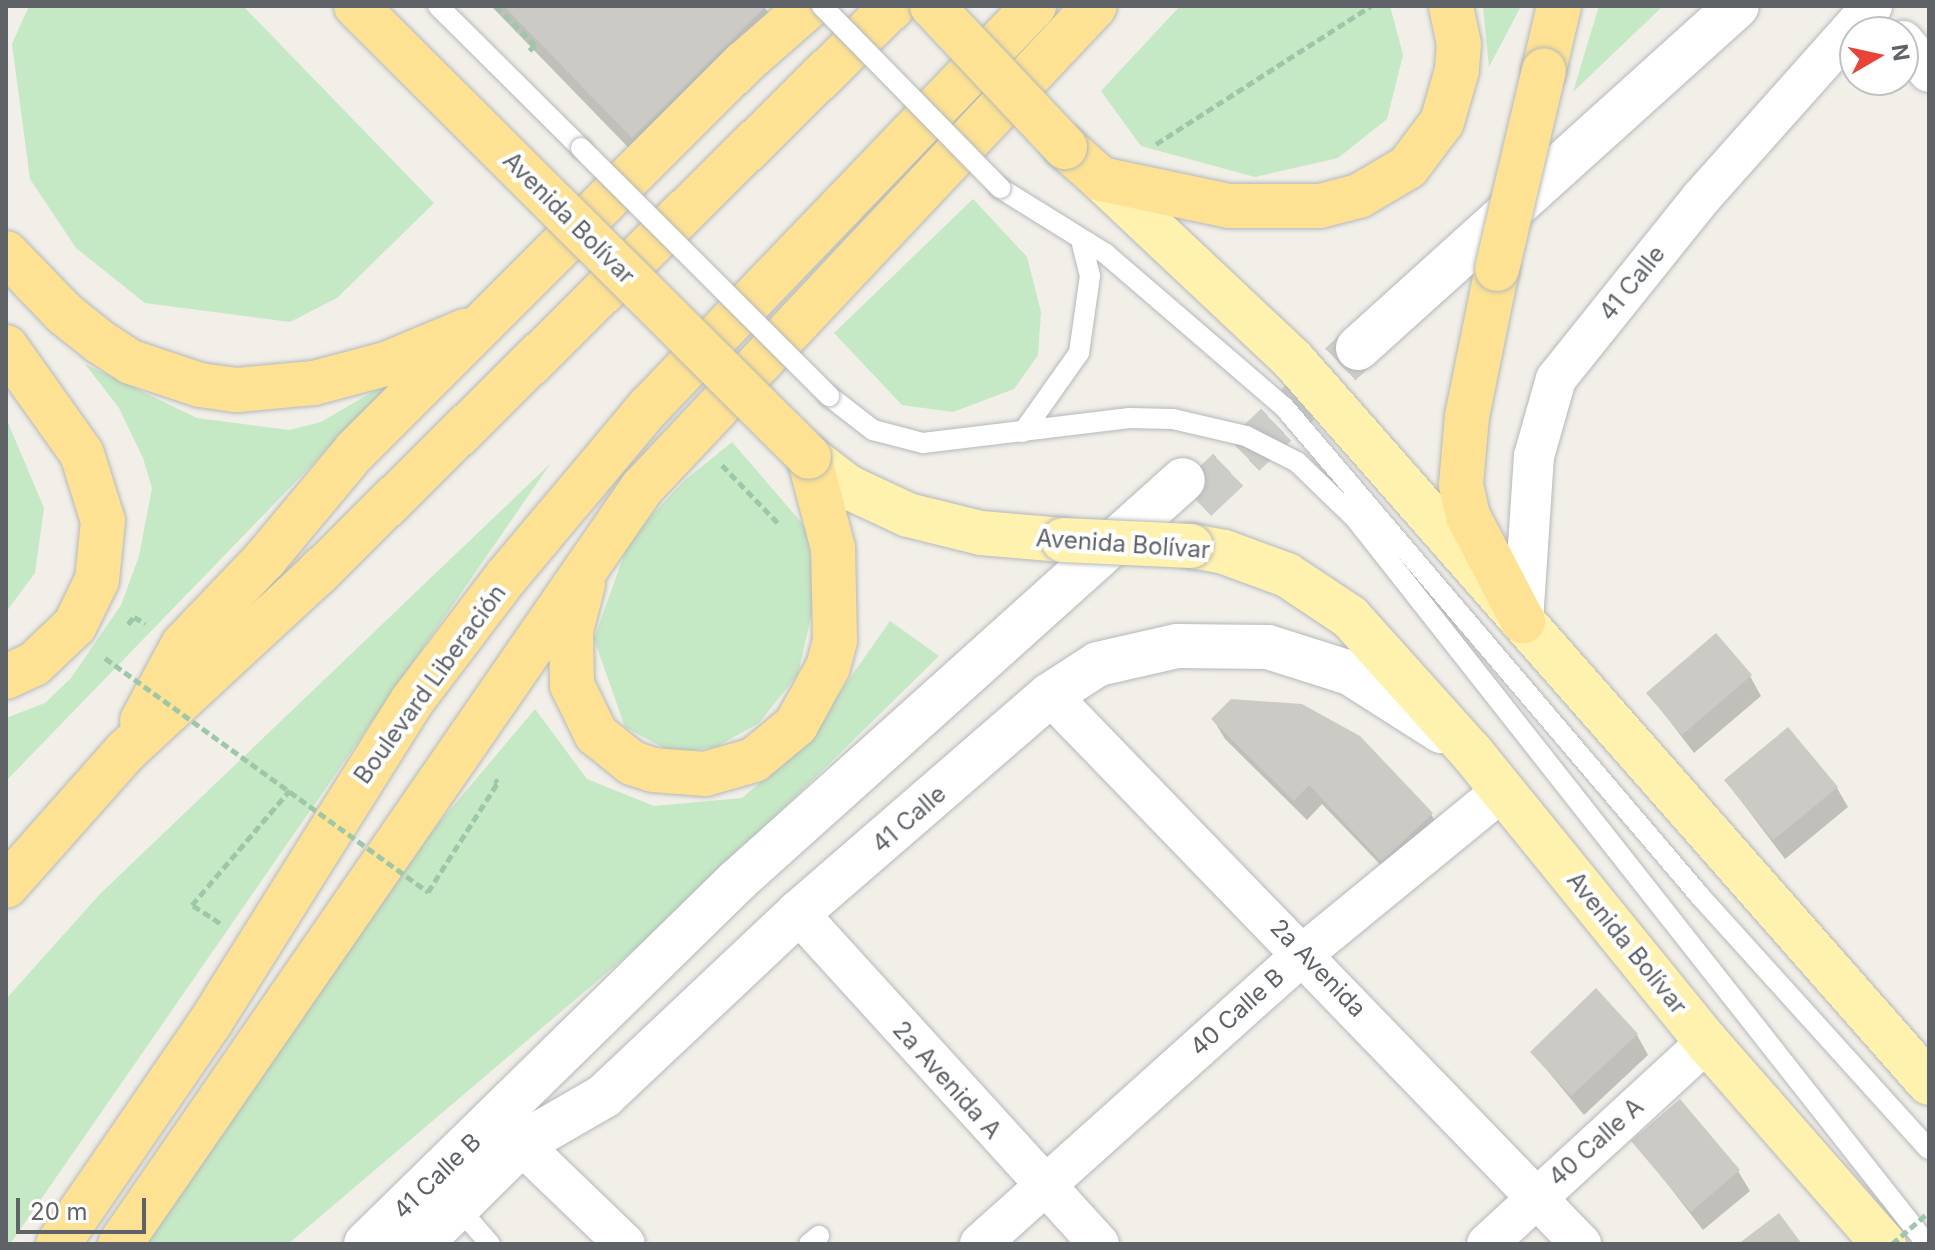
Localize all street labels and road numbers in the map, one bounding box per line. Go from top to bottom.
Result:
street label: Avenida Bolívar [497,146,641,290]
street label: 41 Calle [1593,240,1671,326]
street label: Avenida Bolívar [1035,524,1211,564]
street label: Boulevard Liberación [348,579,512,789]
street label: 41 Calle [866,779,952,859]
street label: Avenida Bolívar [1561,866,1693,1020]
street label: 2a Avenida [1264,913,1372,1023]
street label: 40 Calle B [1184,962,1290,1062]
street label: 2a Avenida A [887,1015,1007,1145]
street label: 40 Calle A [1543,1092,1649,1192]
street label: 41 Calle B [387,1127,487,1225]

